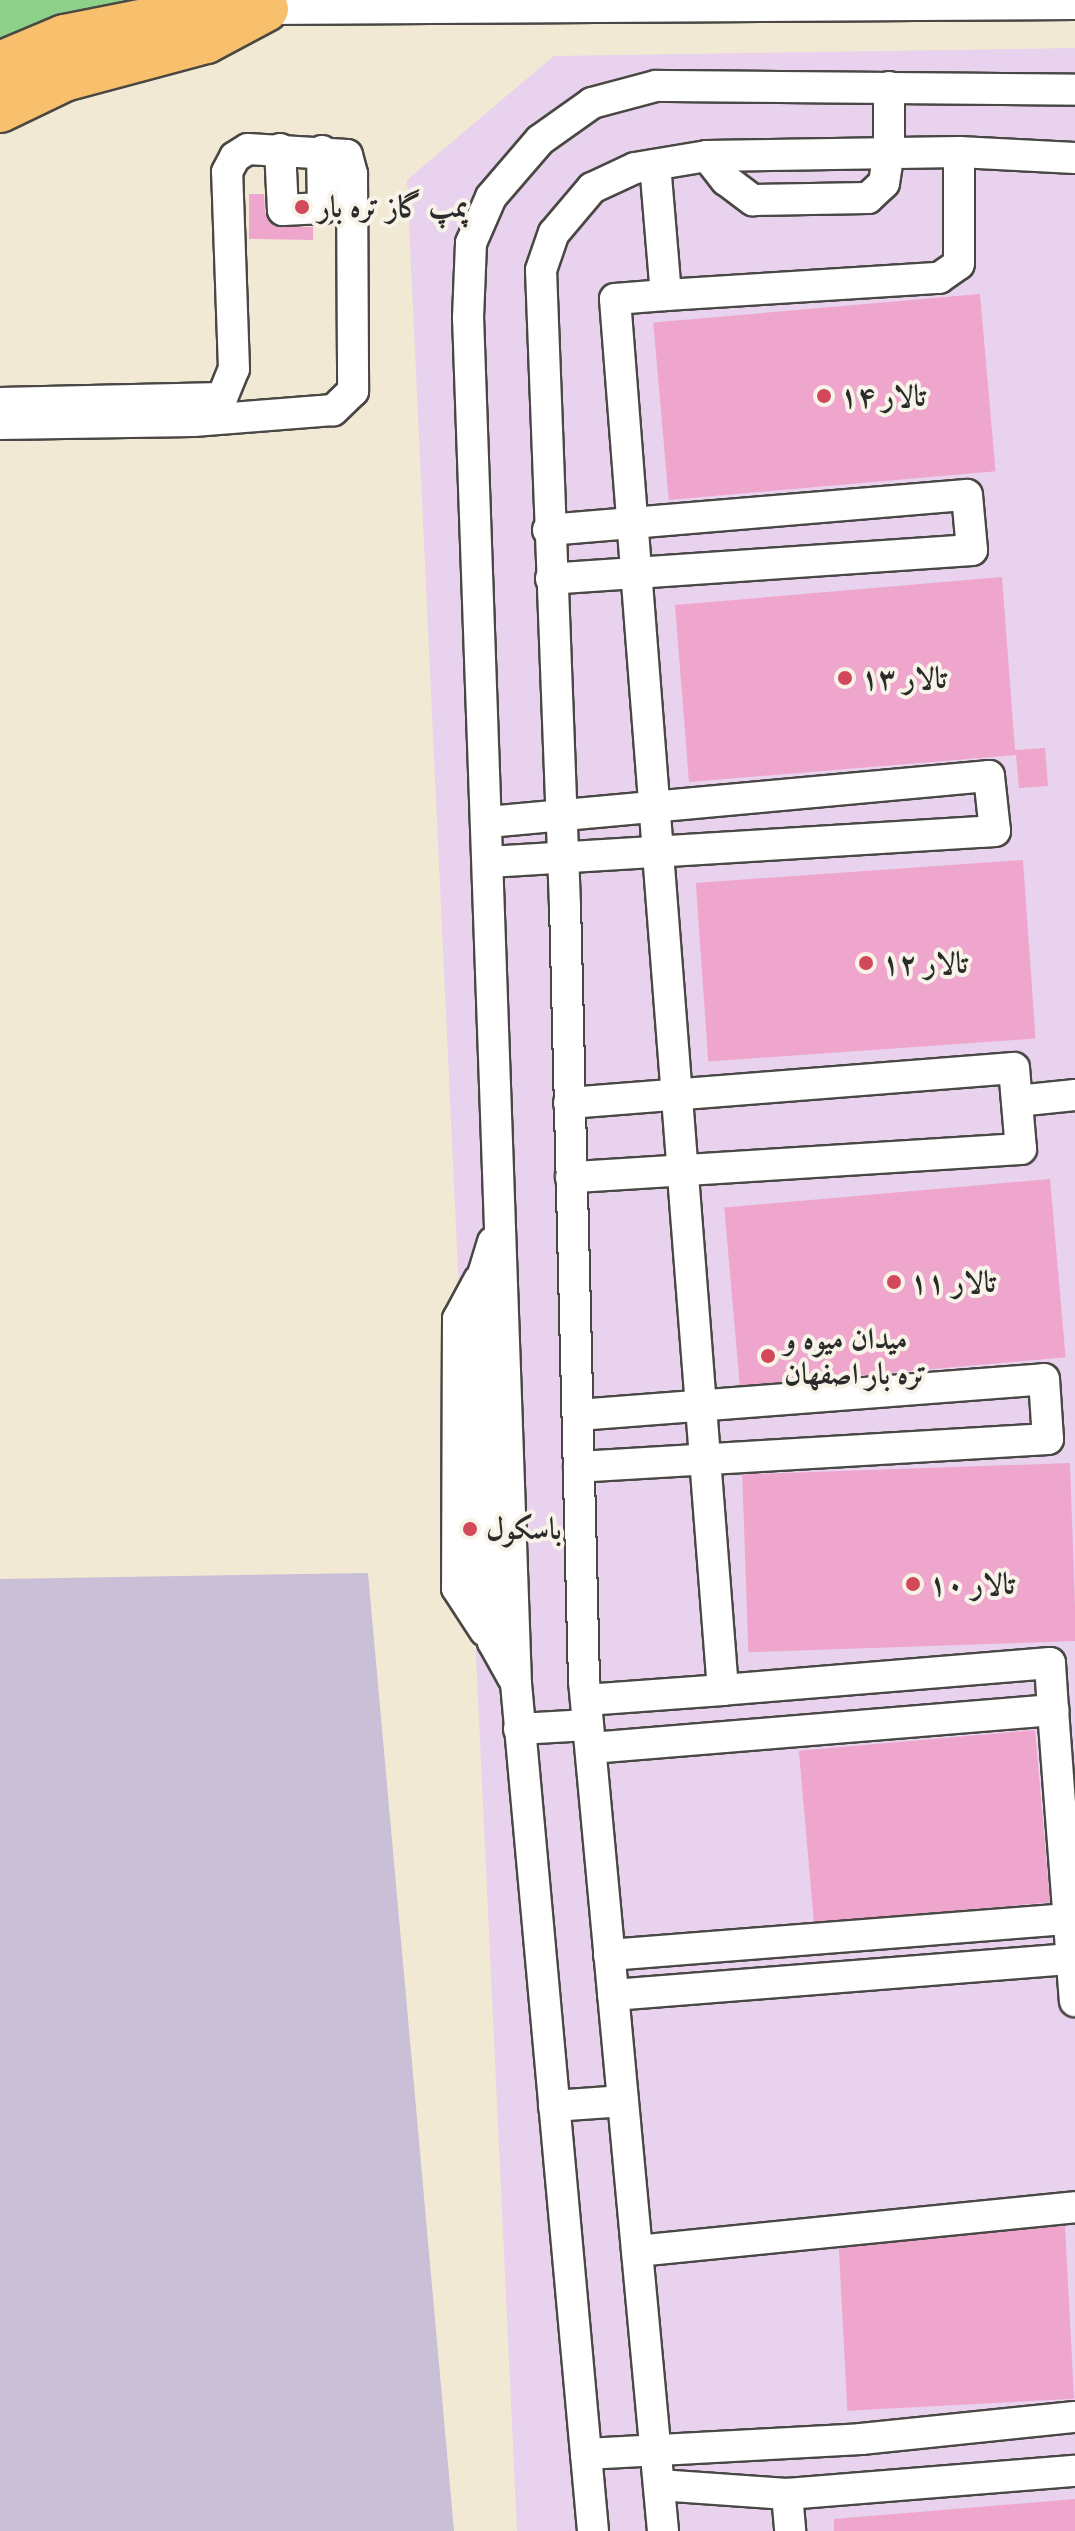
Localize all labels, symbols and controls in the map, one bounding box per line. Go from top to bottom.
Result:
place label: پمپ گاز تره بار [318,189,468,225]
marker: پمپ گاز تره بار [293,198,311,216]
place label: تالار ۱۴ [840,378,926,414]
marker: تالار ۱۴ [815,387,833,405]
place label: تالار ۱۳ [861,660,947,696]
marker: تالار ۱۳ [836,669,854,687]
place label: تالار ۱۲ [882,945,968,981]
marker: تالار ۱۲ [857,954,875,972]
place label: تالار ۱۱ [910,1264,996,1300]
marker: تالار ۱۱ [885,1273,903,1291]
place label: میدان میوه و تره بار اصفهان [784,1321,927,1392]
marker: میدان میوه و تره بار اصفهان [759,1347,777,1365]
place label: باسكول [486,1511,562,1547]
marker: باسكول [461,1520,479,1538]
place label: تالار ۱۰ [929,1566,1015,1602]
marker: تالار ۱۰ [904,1575,922,1593]

